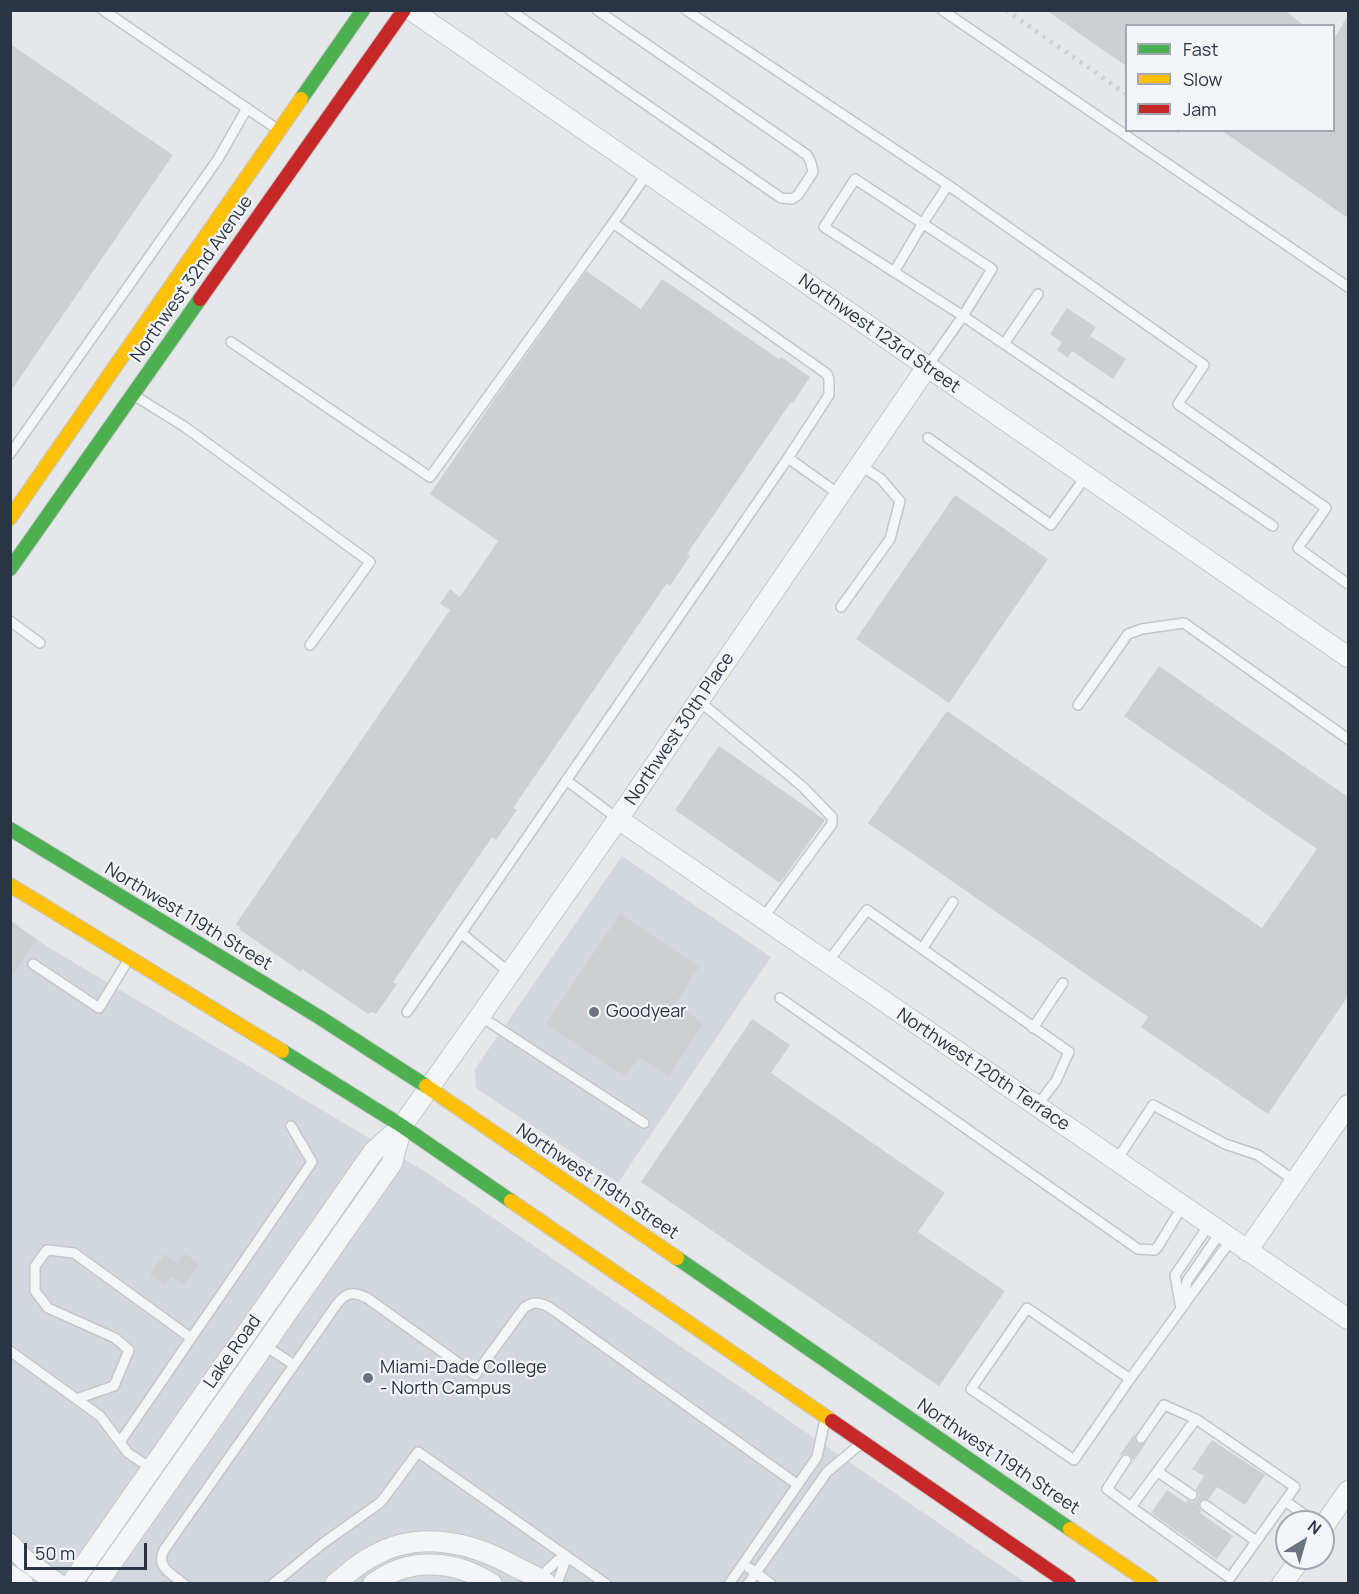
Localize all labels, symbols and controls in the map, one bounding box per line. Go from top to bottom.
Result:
legend [1125,24,1335,132]
text: Fast [1183,37,1218,61]
text: Slow [1183,67,1222,91]
text: Jam [1183,97,1217,121]
street label: Northwest 32nd Avenue [126,192,258,366]
street label: Northwest 123rd Street [794,270,964,398]
street label: Northwest 30th Place [621,649,739,809]
street label: Northwest 119th Street [101,859,275,975]
place label: Goodyear [606,1001,687,1023]
street label: Northwest 120th Terrace [892,1004,1074,1136]
marker: Goodyear [587,1005,601,1019]
street label: Northwest 119th Street [512,1120,682,1244]
street label: Lake Road [200,1311,266,1393]
place label: Miami-Dade College - North Campus [380,1357,547,1400]
marker: Miami-Dade College - North Campus [361,1371,375,1385]
street label: Northwest 119th Street [913,1395,1083,1519]
north arrow [1275,1510,1335,1570]
text: N [1303,1515,1326,1539]
scale bar [27,1531,150,1569]
text: 50 m [35,1541,75,1565]

